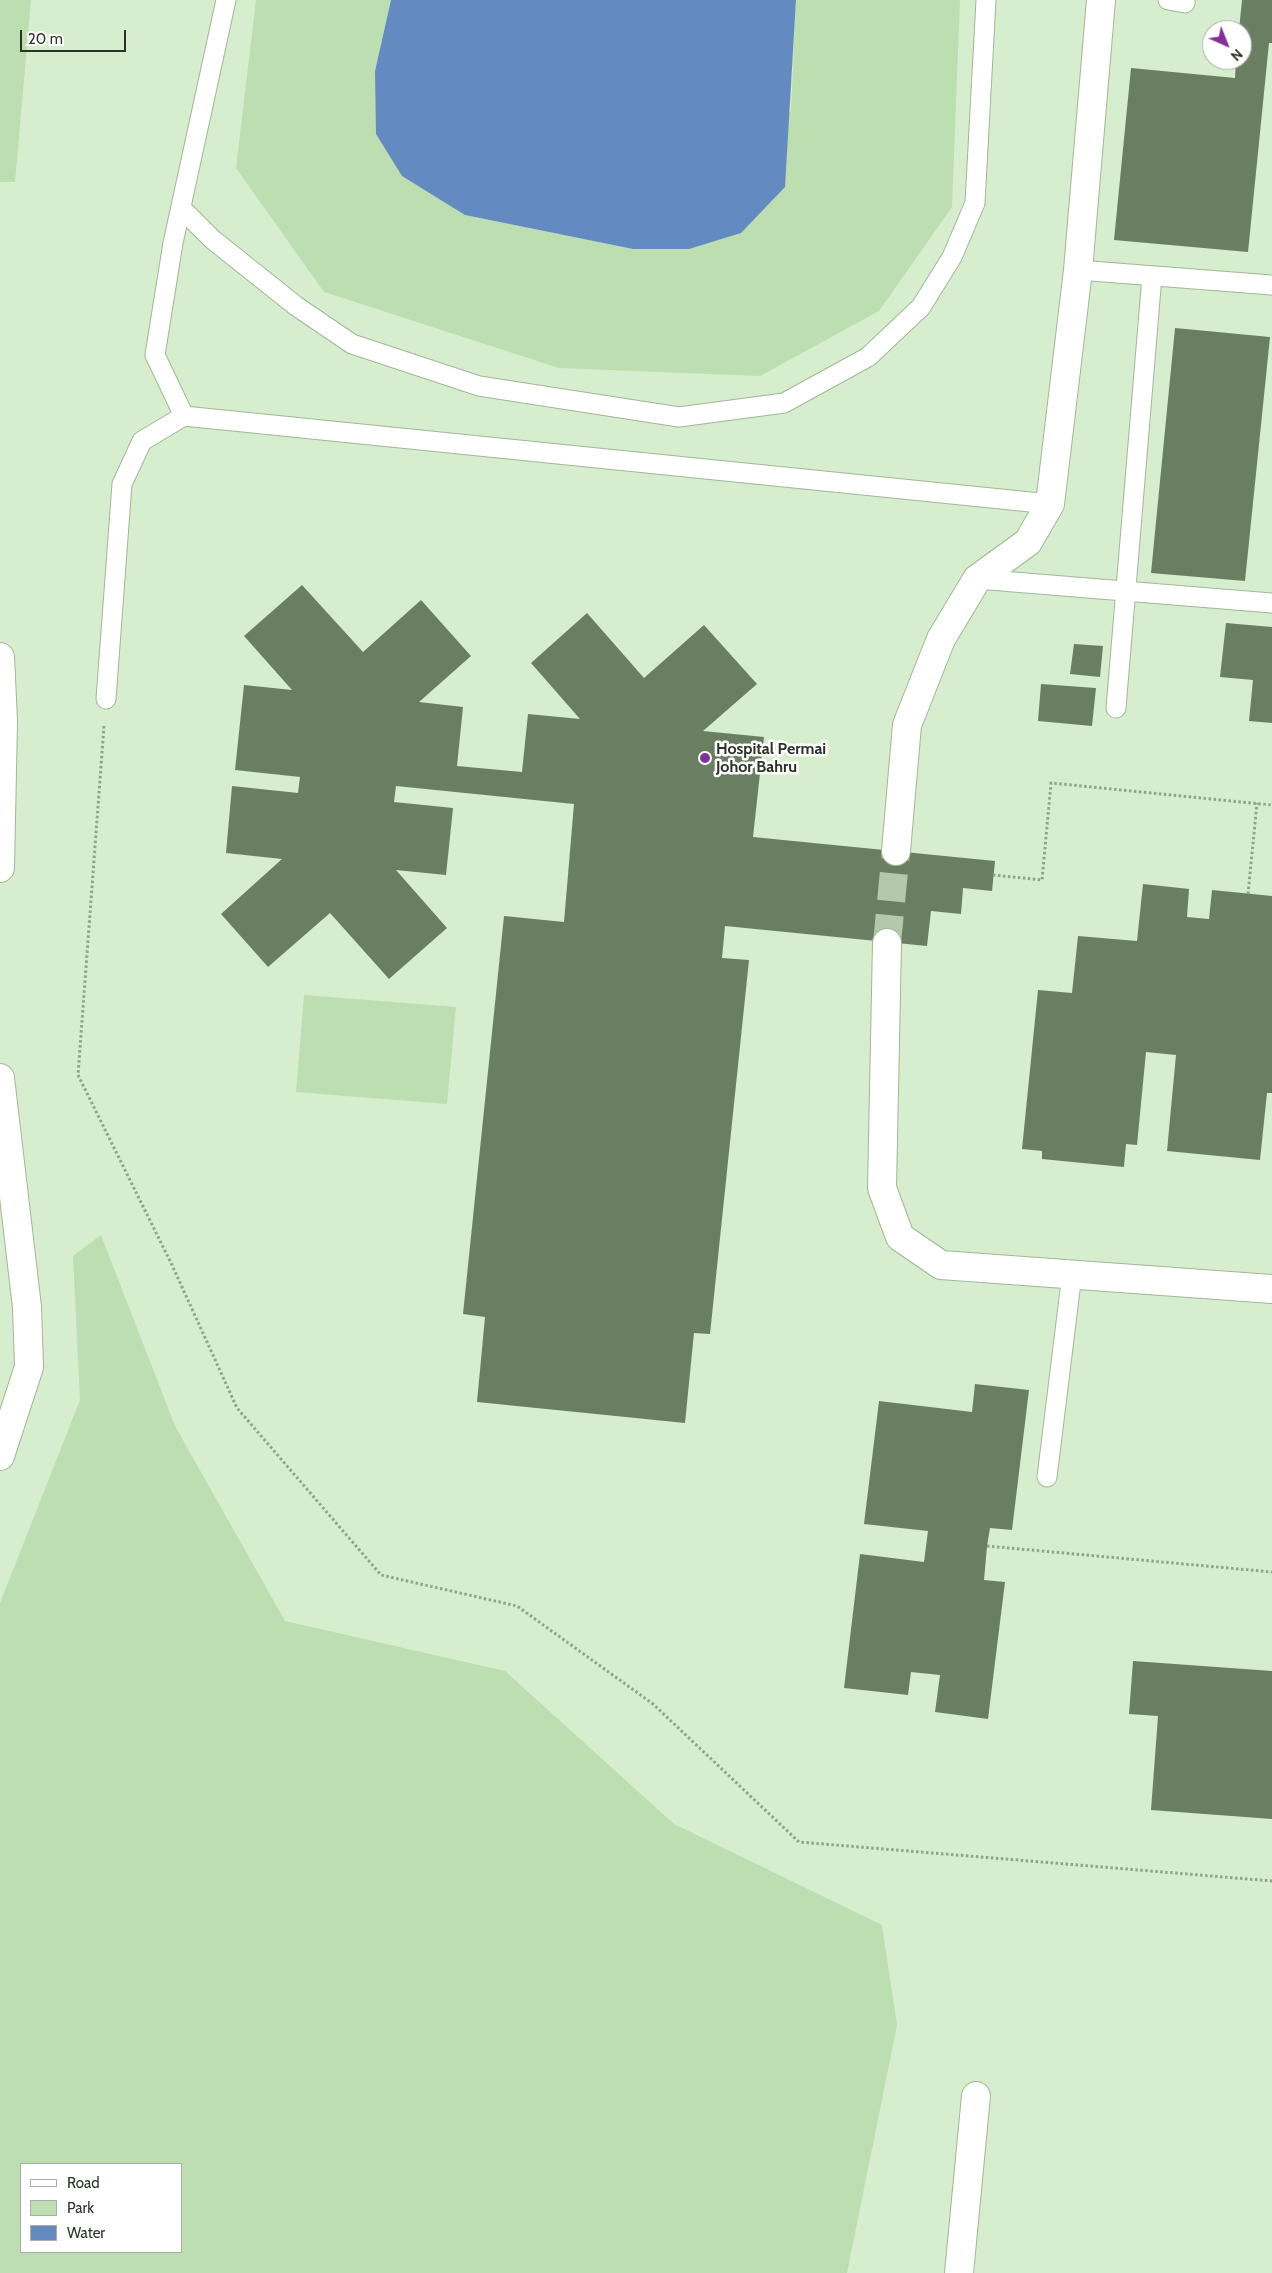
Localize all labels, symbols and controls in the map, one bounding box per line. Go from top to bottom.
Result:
scale bar [22,20,129,52]
north arrow [1202,20,1252,70]
text: 20 m [28,30,63,48]
text: N [1227,45,1247,65]
place label: Hospital Permai Johor Bahru [716,739,826,777]
marker: Hospital Permai Johor Bahru [698,751,712,765]
legend [20,2163,182,2253]
text: Road [67,2174,100,2192]
text: Park [67,2199,94,2217]
text: Water [67,2224,105,2242]

